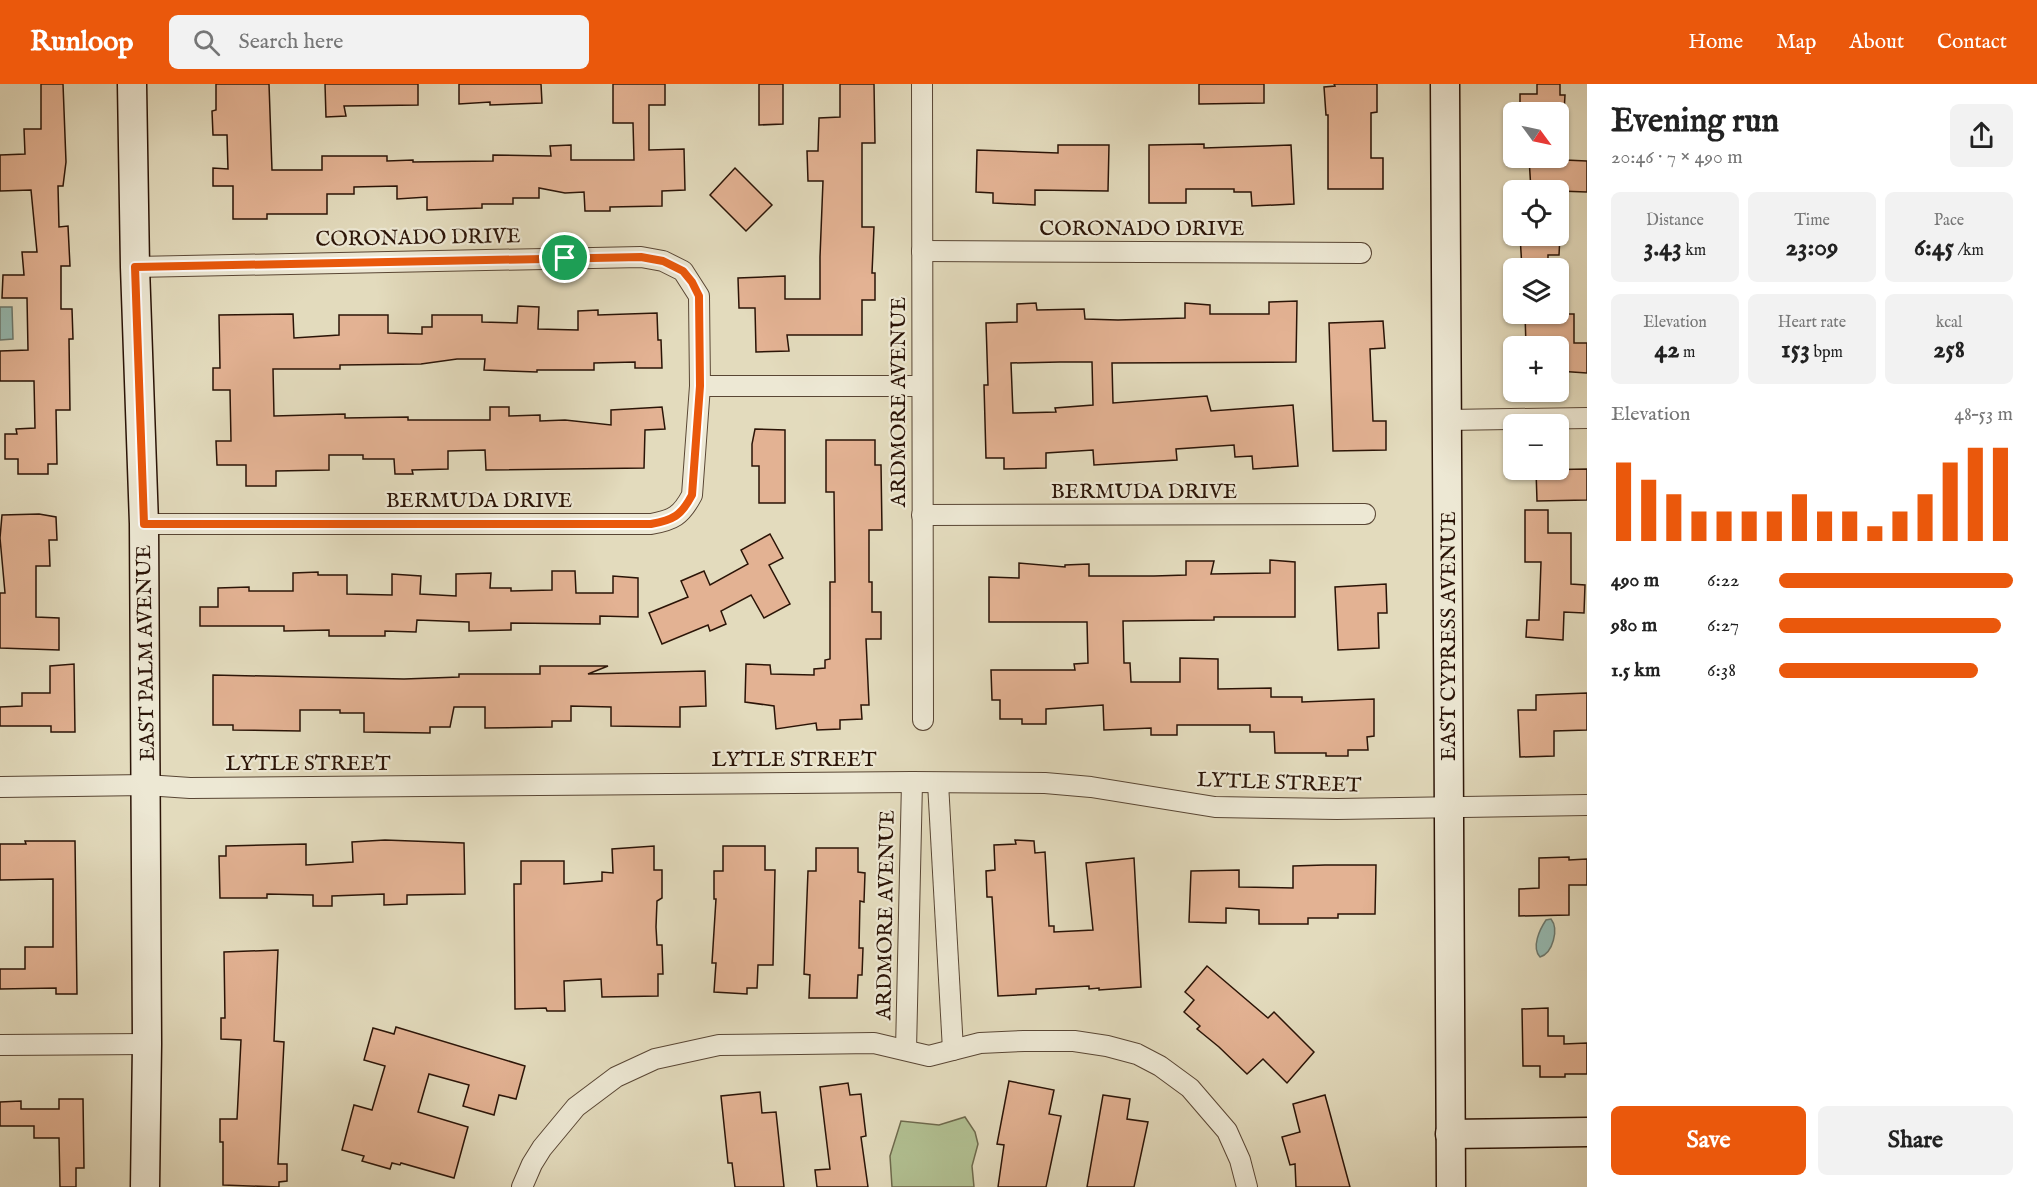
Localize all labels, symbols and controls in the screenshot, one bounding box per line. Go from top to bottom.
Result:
search box [169,15,589,69]
text: Runloop [30,25,133,60]
icon: search [190,26,223,59]
text: Search here [238,28,343,56]
text: Home [1688,29,1743,56]
text: Map [1776,29,1816,56]
text: About [1849,29,1904,56]
text: Contact [1937,29,2007,56]
text: Evening run [1611,101,1779,143]
north arrow [1503,102,1569,168]
map controls [1503,102,1569,480]
button: share [1950,104,2013,167]
text: 20:46 · 7 × 490 m [1611,145,1743,170]
button: locate [1503,180,1569,246]
text: Distance [1646,211,1704,231]
text: Time [1794,211,1830,231]
text: Pace [1934,211,1964,231]
street label: CORONADO DRIVE [1039,216,1245,243]
street label: CORONADO DRIVE [315,223,521,254]
text: 3.43 [1644,231,1682,264]
text: 23:09 [1786,231,1838,264]
text: 6:45 [1914,231,1954,264]
pin [539,232,590,283]
icon: arrive [548,241,581,274]
text: km [1682,241,1706,261]
text: /km [1954,241,1984,261]
button: layers [1503,258,1569,324]
street label: ARDMORE AVENUE [886,297,913,508]
text: Elevation [1643,313,1707,333]
text: Heart rate [1778,313,1846,333]
text: kcal [1936,313,1962,333]
text: 42 [1655,333,1680,366]
text: 153 [1781,333,1810,366]
text: 258 [1933,333,1965,366]
button: + [1503,336,1569,402]
text: m [1680,343,1695,363]
text: bpm [1810,343,1843,363]
text: Elevation [1611,402,1690,427]
text: 48–53 m [1954,402,2013,427]
button: − [1503,414,1569,480]
street label: BERMUDA DRIVE [1051,479,1237,506]
street label: BERMUDA DRIVE [386,488,572,515]
street label: EAST CYPRESS AVENUE [1436,511,1463,761]
street label: EAST PALM AVENUE [131,545,162,761]
text: 490 m [1611,568,1659,593]
text: 6:22 [1707,568,1739,593]
text: 980 m [1611,613,1657,638]
text: 6:27 [1707,613,1739,638]
text: 1.5 km [1611,658,1661,683]
text: 6:38 [1707,658,1736,683]
street label: LYTLE STREET [712,747,877,774]
street label: LYTLE STREET [226,751,391,778]
street label: LYTLE STREET [1196,767,1362,800]
street label: ARDMORE AVENUE [871,810,902,1021]
button: Save [1611,1106,1806,1175]
button: Share [1818,1106,2013,1175]

